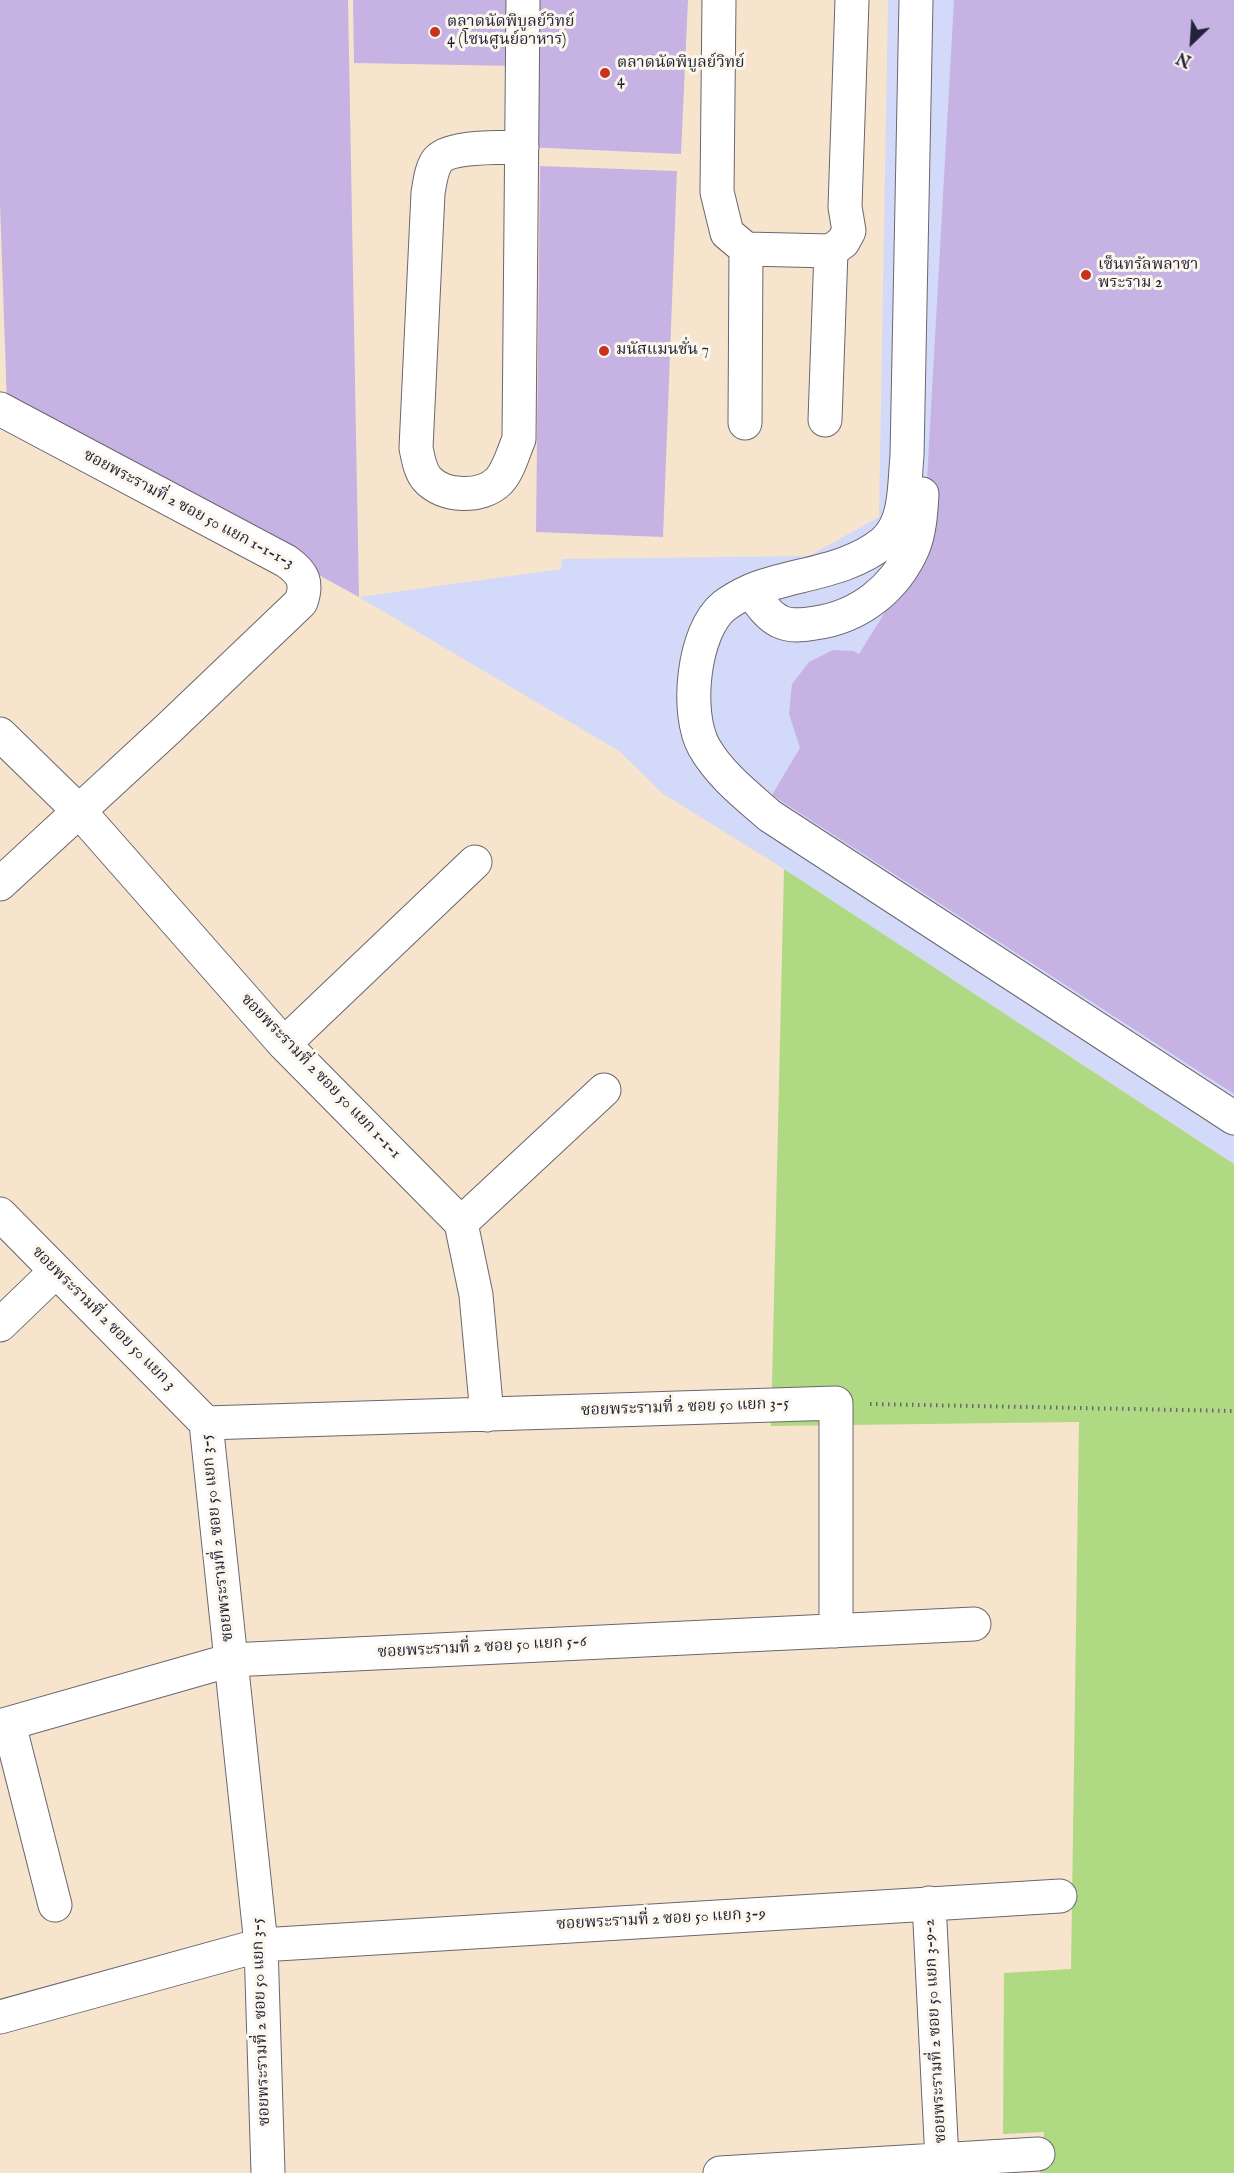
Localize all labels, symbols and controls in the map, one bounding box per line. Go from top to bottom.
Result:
north arrow [1162,12,1222,72]
place label: ตลาดนัดพิบูลย์วิทย์ 4 (โซนศูนย์อาหาร) [447,13,575,51]
marker: ตลาดนัดพิบูลย์วิทย์ 4 (โซนศูนย์อาหาร) [428,25,442,39]
text: N [1174,46,1195,70]
place label: ตลาดนัดพิบูลย์วิทย์ 4 [617,54,745,92]
marker: ตลาดนัดพิบูลย์วิทย์ 4 [598,66,612,80]
place label: เซ็นทรัลพลาซา พระราม 2 [1098,256,1198,294]
marker: เซ็นทรัลพลาซา พระราม 2 [1079,268,1093,282]
place label: มนัสแมนชั่น 7 [616,341,709,361]
marker: มนัสแมนชั่น 7 [597,344,611,358]
street label: ซอยพระรามที่ 2 ซอย 50 แยก 1-1-1-3 [80,446,296,574]
street label: ซอยพระรามที่ 2 ซอย 50 แยก 1-1-1 [236,990,404,1164]
street label: ซอยพระรามที่ 2 ซอย 50 แยก 3 [27,1243,179,1395]
street label: ซอยพระรามที่ 2 ซอย 50 แยก 3-5 [580,1395,790,1421]
street label: ซอยพระรามที่ 2 ซอย 50 แยก 3-5 [198,1433,238,1643]
street label: ซอยพระรามที่ 2 ซอย 50 แยก 5-6 [377,1633,587,1663]
street label: ซอยพระรามที่ 2 ซอย 50 แยก 3-9 [556,1905,766,1935]
street label: ซอยพระรามที่ 2 ซอย 50 แยก 3-5 [249,1917,275,2127]
street label: ซอยพระรามที่ 2 ซอย 50 แยก 3-9-2 [921,1918,951,2144]

